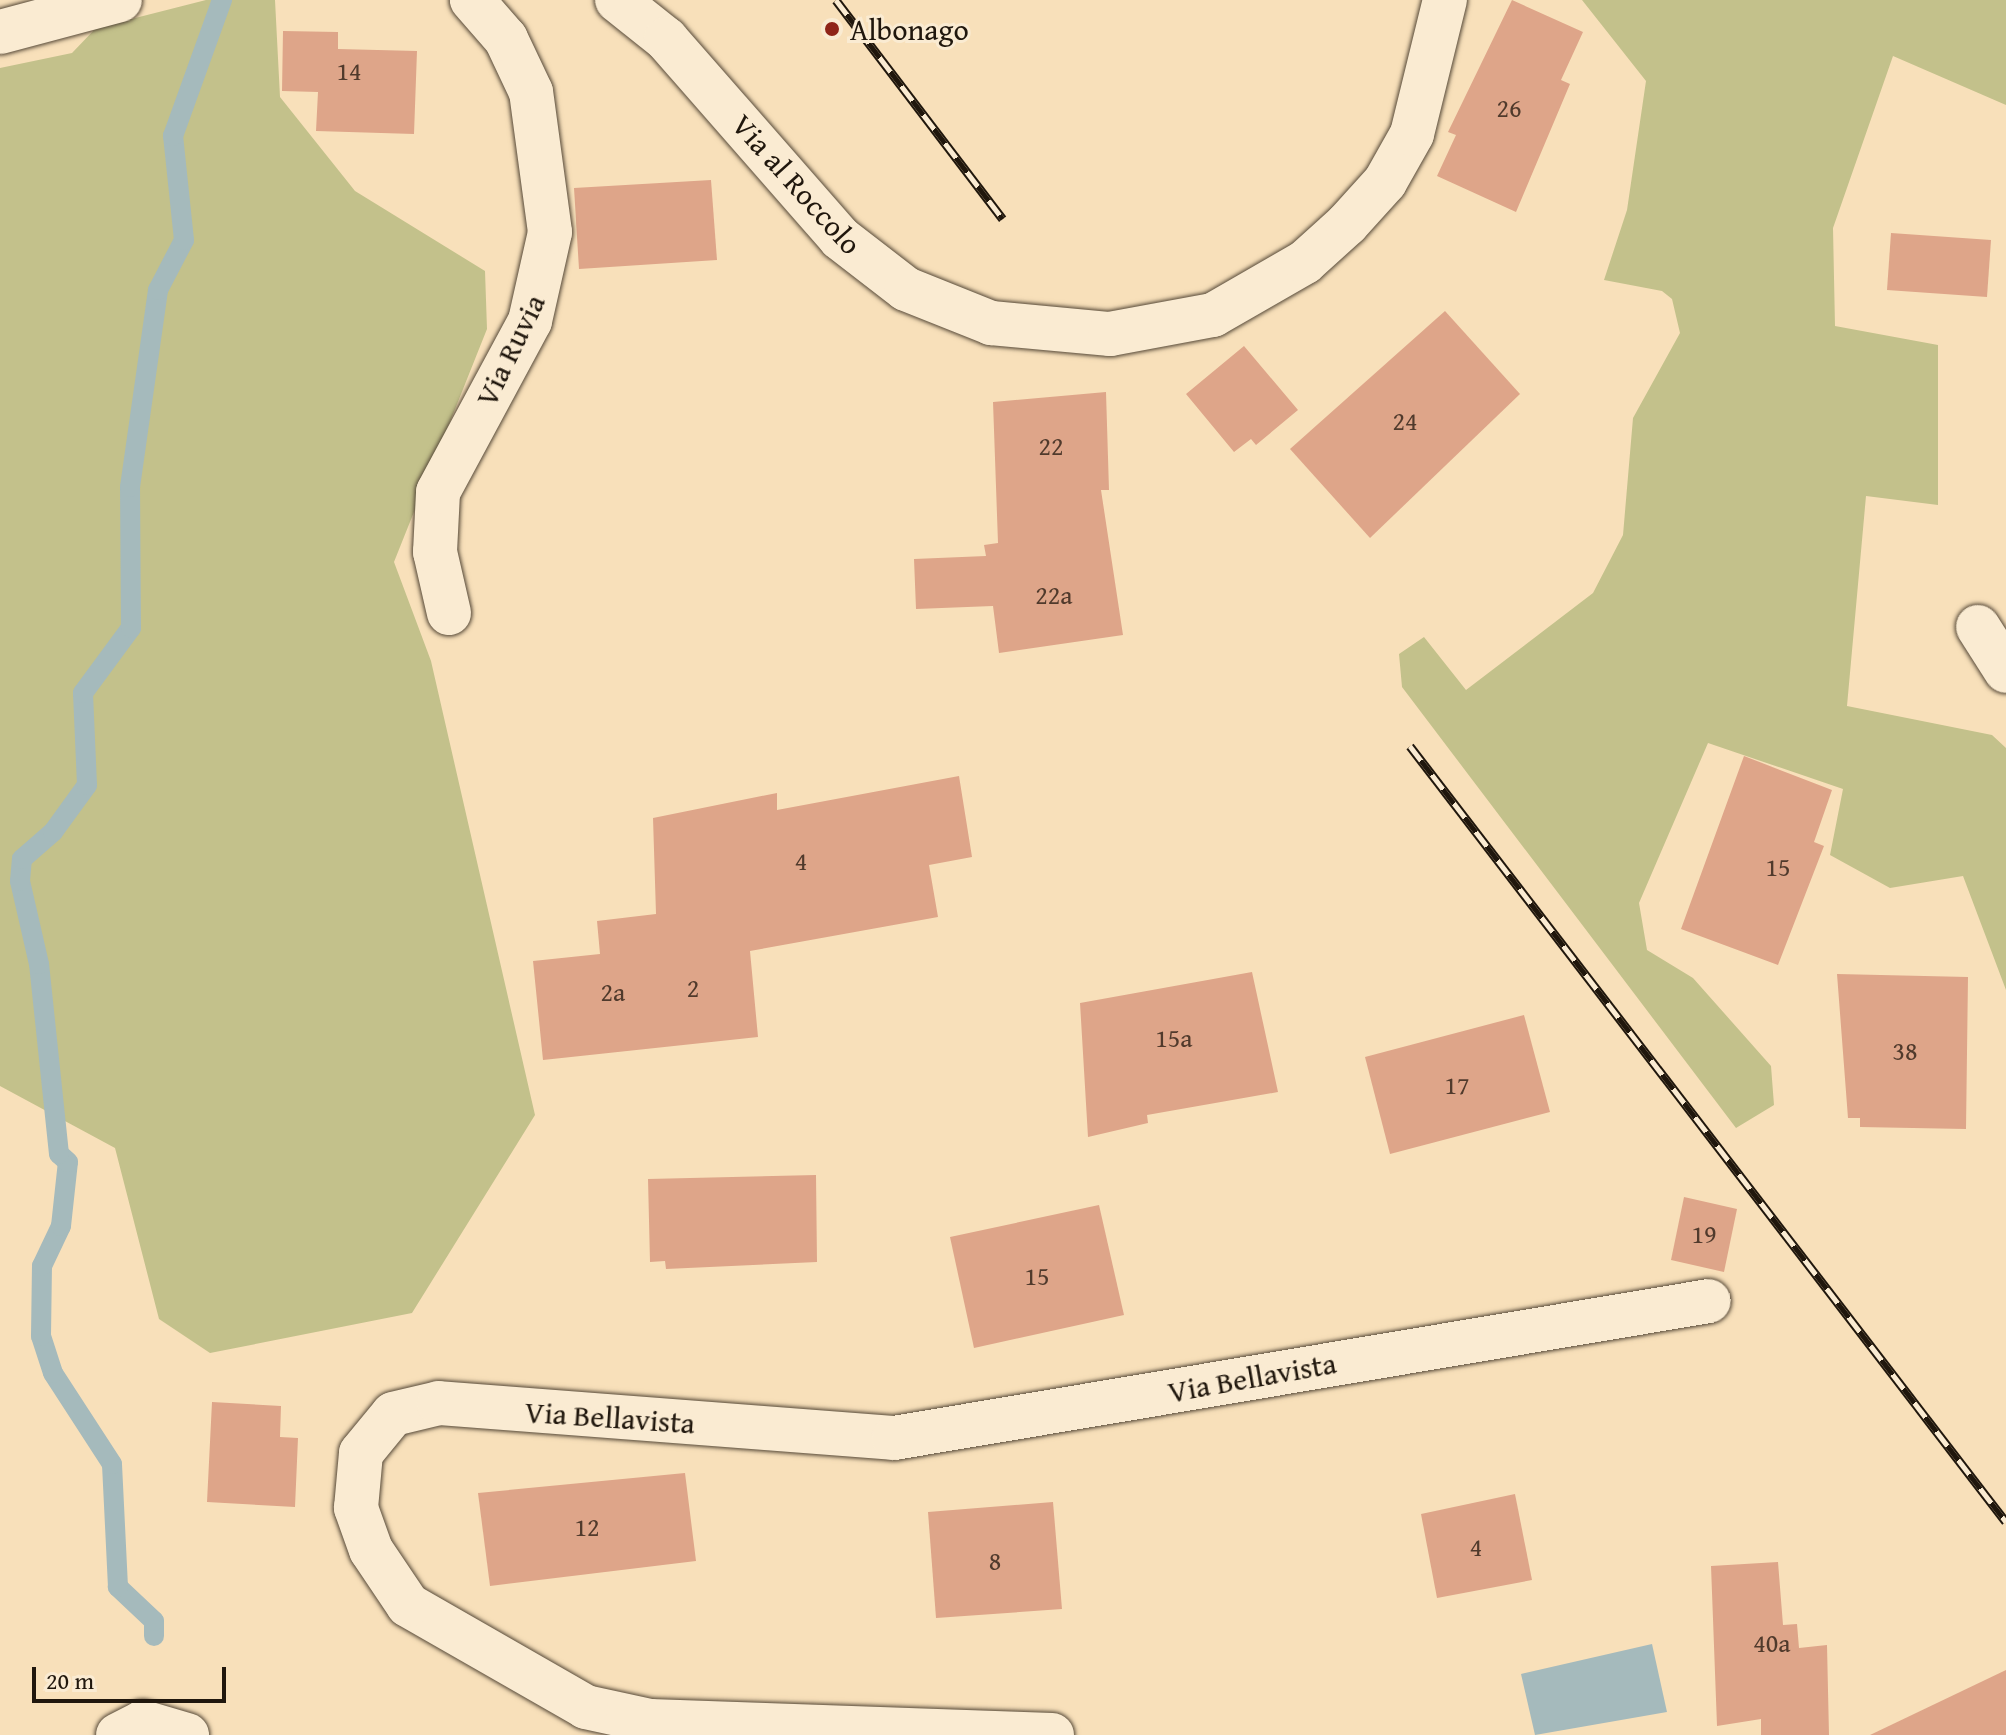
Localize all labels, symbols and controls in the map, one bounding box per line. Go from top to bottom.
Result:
place label: Albonago [850,11,969,47]
marker: Albonago [821,18,843,40]
house number: 14 [336,55,362,87]
house number: 26 [1496,92,1522,124]
street label: Via al Roccolo [725,106,869,262]
street label: Via Ruvia [468,288,552,412]
house number: 24 [1392,405,1418,437]
house number: 22 [1038,430,1064,462]
house number: 22a [1035,579,1073,611]
house number: 4 [795,845,807,877]
house number: 15 [1765,851,1791,883]
house number: 2 [687,972,699,1004]
house number: 2a [601,976,625,1008]
house number: 15a [1155,1022,1193,1054]
house number: 38 [1892,1035,1918,1067]
house number: 17 [1444,1069,1470,1101]
house number: 19 [1691,1218,1717,1250]
house number: 15 [1024,1260,1050,1292]
street label: Via Bellavista [1165,1344,1339,1410]
street label: Via Bellavista [524,1393,696,1441]
house number: 12 [574,1511,600,1543]
house number: 4 [1470,1531,1482,1563]
house number: 8 [989,1545,1001,1577]
house number: 40a [1753,1627,1791,1659]
scale bar [36,1651,230,1701]
text: 20 m [46,1663,94,1698]

